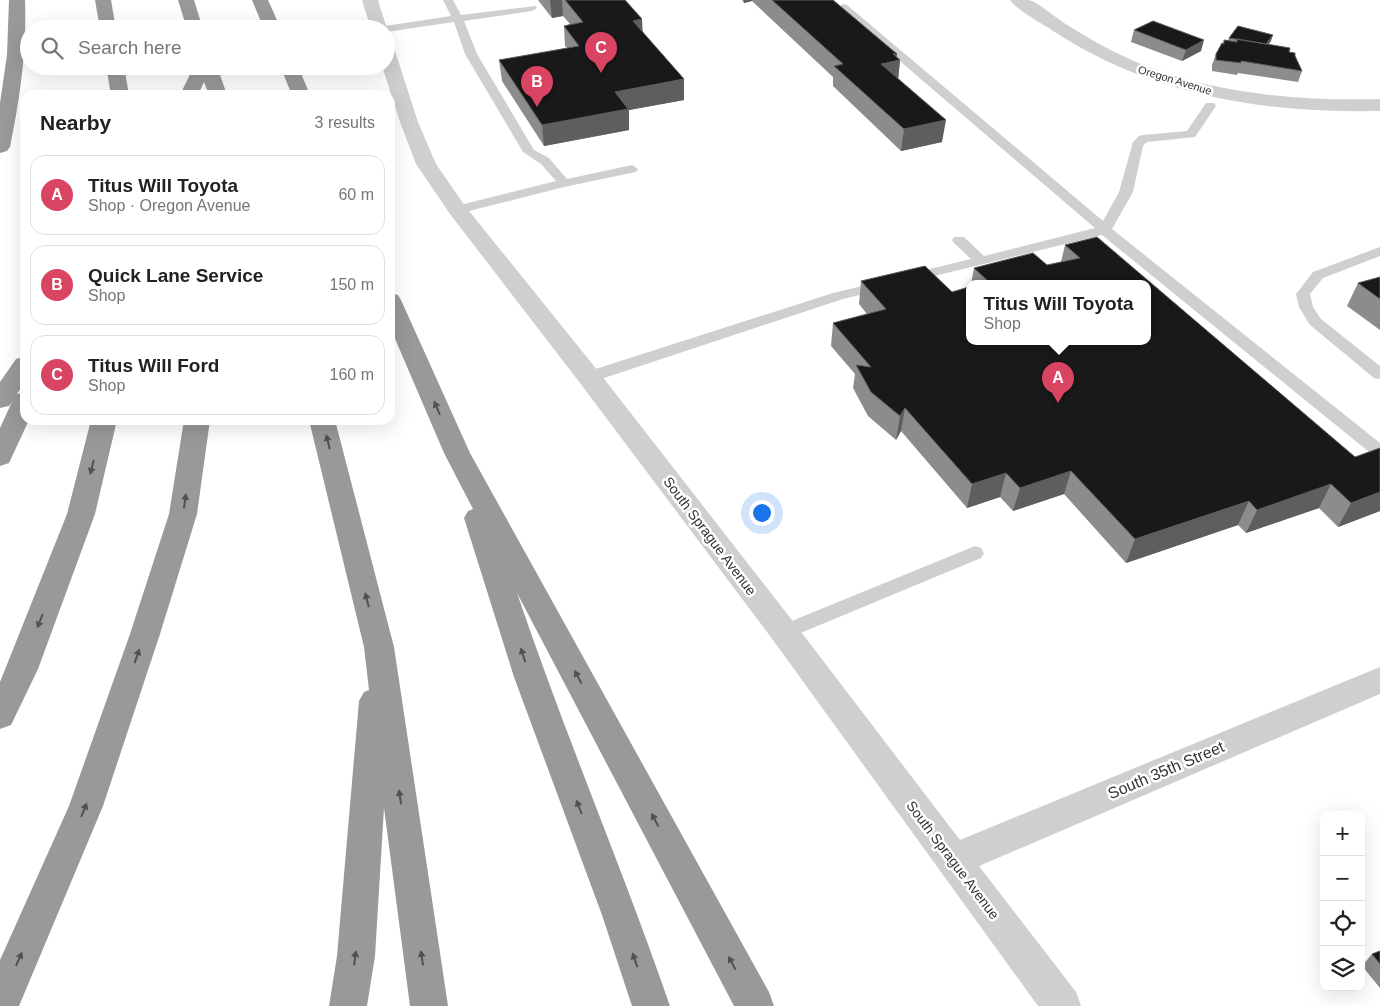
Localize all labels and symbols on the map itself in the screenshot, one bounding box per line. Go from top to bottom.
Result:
pin: C [585,32,617,73]
street label: Oregon Avenue [1137,63,1213,97]
pin: B [521,66,553,107]
pin: A [1042,362,1074,403]
one-way arrow [433,401,441,415]
one-way arrow [323,434,331,449]
one-way arrow [88,460,96,475]
street label: South Sprague Avenue [660,474,760,598]
one-way arrow [181,493,189,509]
your location [749,500,775,526]
one-way arrow [363,592,371,607]
one-way arrow [36,614,44,628]
one-way arrow [518,647,526,662]
one-way arrow [134,649,141,664]
one-way arrow [574,669,582,684]
street label: South 35th Street [1105,738,1227,802]
one-way arrow [395,788,403,804]
street label: South Sprague Avenue [903,798,1003,922]
one-way arrow [575,800,582,815]
one-way arrow [80,802,88,817]
one-way arrow [651,813,659,827]
one-way arrow [351,949,359,965]
one-way arrow [418,949,426,965]
one-way arrow [16,952,24,966]
one-way arrow [631,952,639,967]
one-way arrow [727,956,736,970]

